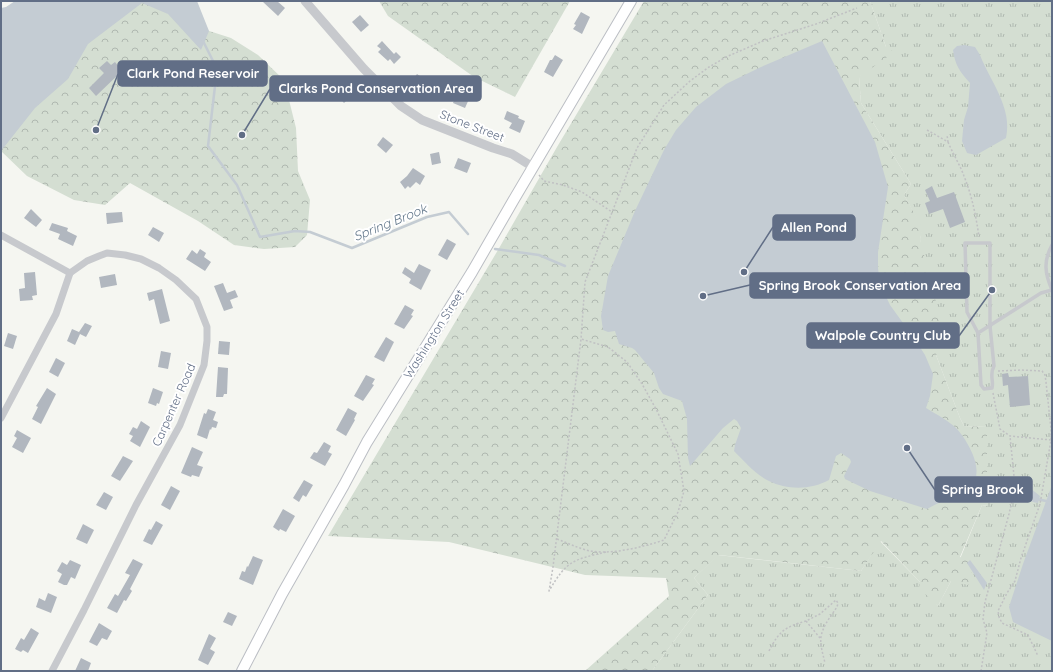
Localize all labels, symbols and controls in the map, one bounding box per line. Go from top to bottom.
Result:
callout: Clark Pond Reservoir [118,61,267,86]
text: Clark Pond Reservoir [127,65,260,81]
callout: Clarks Pond Conservation Area [270,76,481,101]
text: Clarks Pond Conservation Area [278,80,474,96]
street label: Stone Street [438,106,507,145]
water label: Spring Brook [351,200,430,244]
callout: Allen Pond [773,215,855,240]
text: Allen Pond [781,219,847,235]
callout: Spring Brook Conservation Area [750,273,969,298]
text: Spring Brook Conservation Area [759,277,961,293]
street label: Washington Street [400,286,467,381]
callout: Walpole Country Club [807,323,959,348]
text: Walpole Country Club [815,327,951,343]
street label: Carpenter Road [149,361,199,449]
callout: Spring Brook [935,477,1032,502]
text: Spring Brook [942,481,1024,497]

